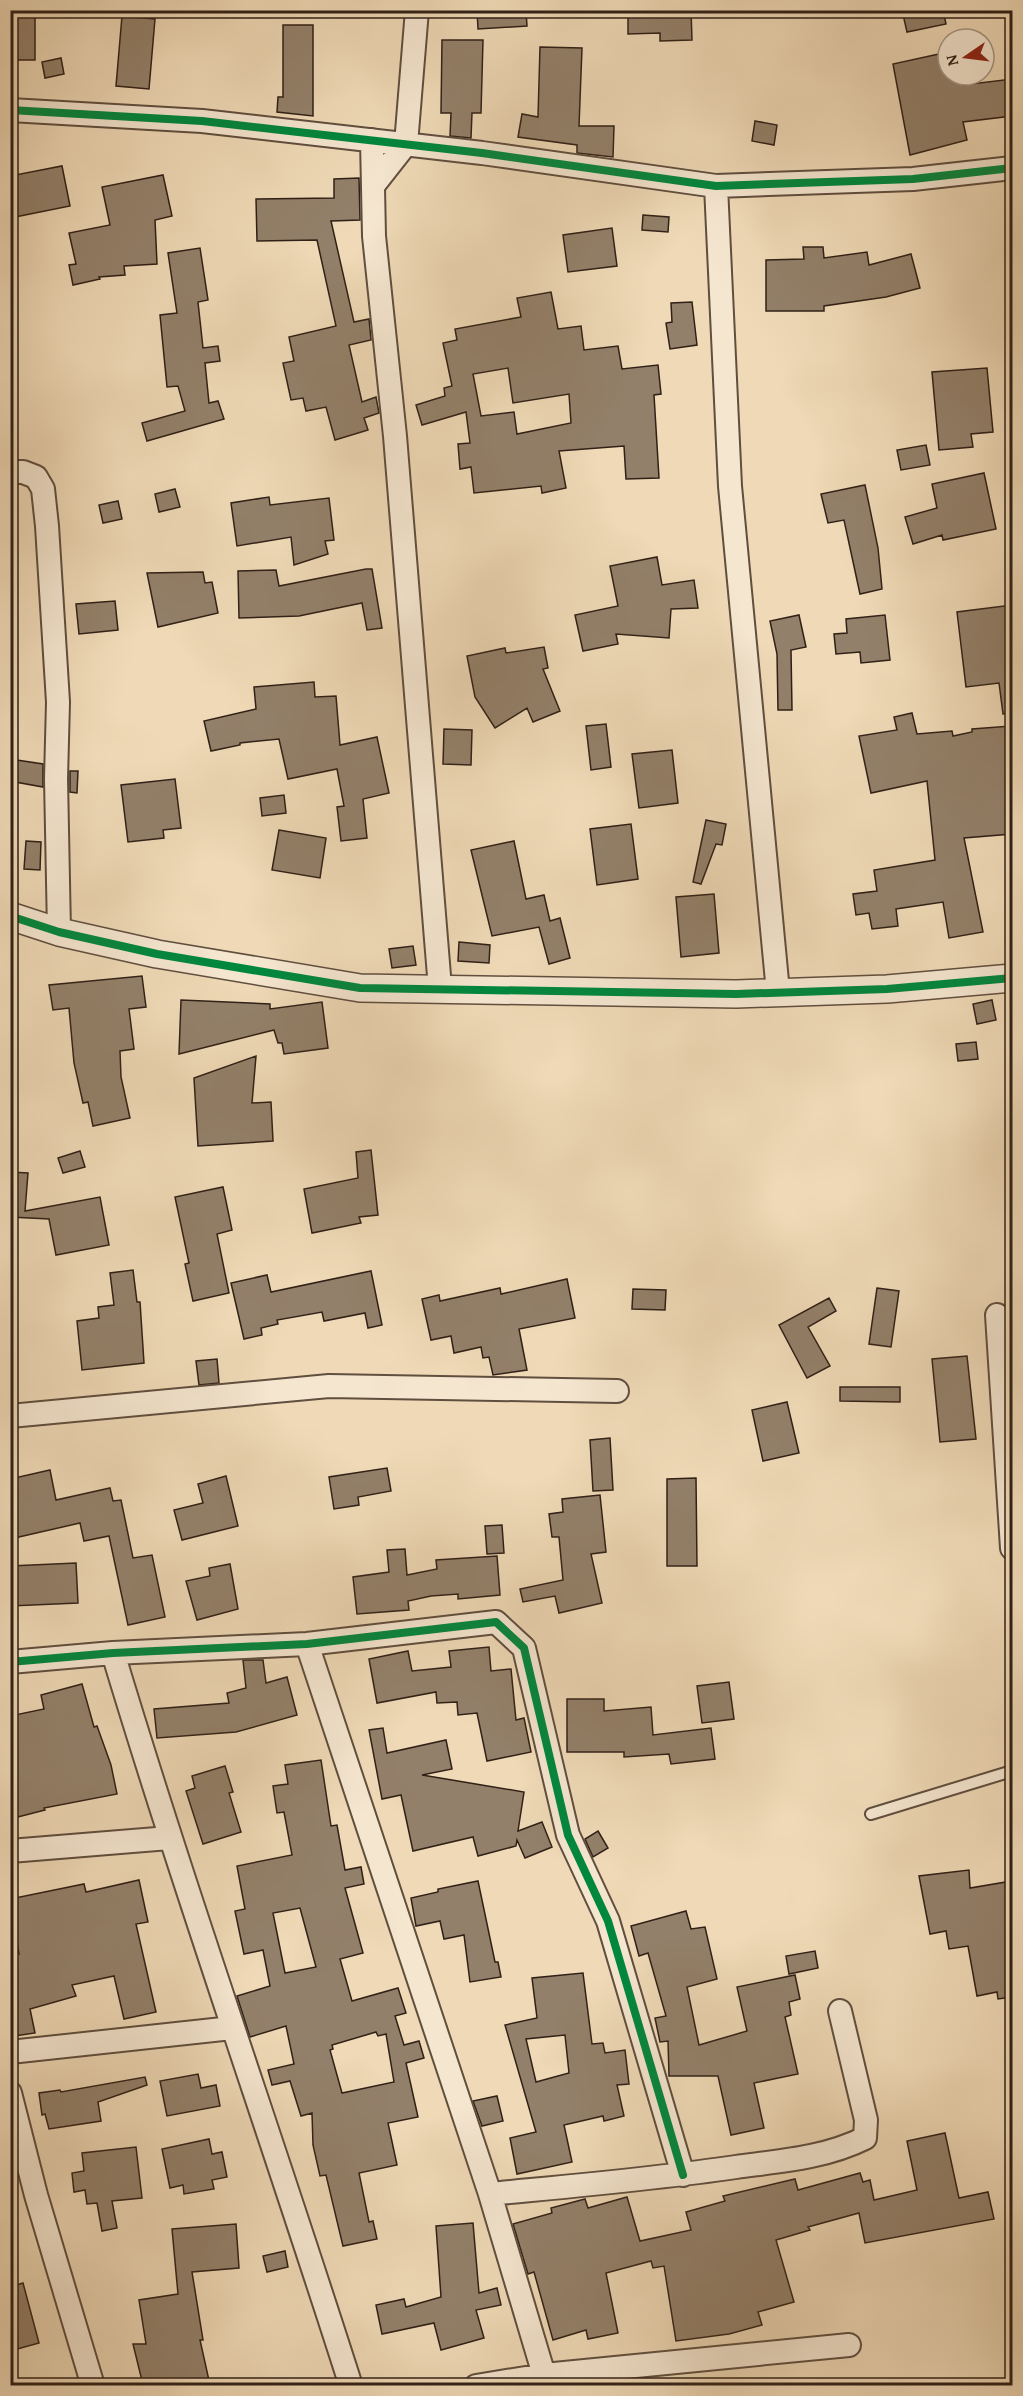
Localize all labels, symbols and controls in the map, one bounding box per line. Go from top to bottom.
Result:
north arrow [936,27,996,87]
text: N [938,52,964,69]

